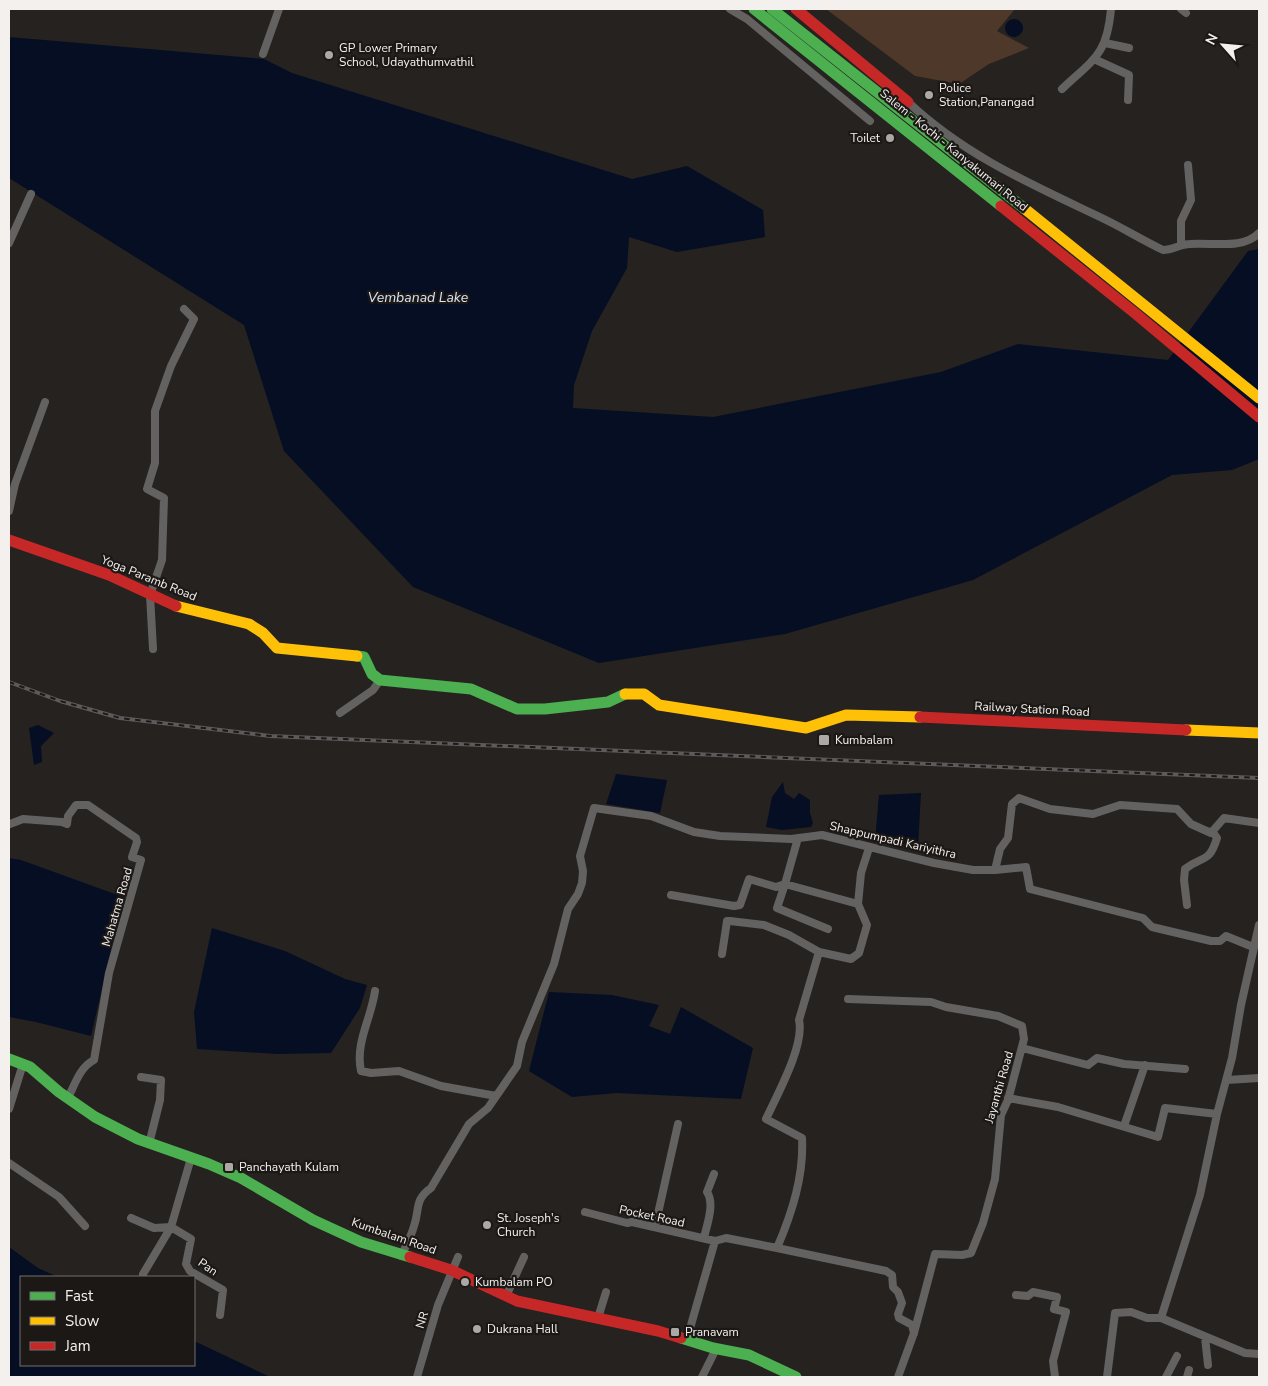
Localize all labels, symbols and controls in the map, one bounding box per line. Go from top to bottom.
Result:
north arrow [1198,20,1248,70]
text: N [1201,30,1223,48]
place label: GP Lower Primary School, Udayathumvathil [339,40,474,70]
marker: GP Lower Primary School, Udayathumvathil [323,49,335,61]
place label: Police Station,Panangad [939,80,1034,110]
street label: Salem - Kochi - Kanyakumari Road [877,85,1031,215]
marker: Police Station,Panangad [923,89,935,101]
place label: Toilet [850,130,881,146]
marker: Toilet [884,132,896,144]
water label: Vembanad Lake [368,288,469,307]
street label: Yoga Paramb Road [98,551,199,605]
street label: Railway Station Road [974,698,1090,720]
place label: Kumbalam [835,732,893,748]
marker: Kumbalam [817,733,831,747]
street label: Shappumpadi Kariyithra [828,818,958,862]
street label: Mahatma Road [98,866,136,948]
street label: Jayanthi Road [981,1049,1017,1126]
place label: Panchayath Kulam [239,1159,339,1175]
marker: Panchayath Kulam [223,1161,235,1173]
street label: Pocket Road [618,1201,686,1231]
place label: St. Joseph's Church [497,1210,560,1240]
street label: Kumbalam Road [349,1214,439,1258]
marker: St. Joseph's Church [481,1219,493,1231]
street label: Pan [195,1255,221,1279]
place label: Kumbalam PO [475,1274,553,1290]
legend [20,1276,195,1366]
marker: Kumbalam PO [459,1276,471,1288]
text: Fast [65,1286,94,1306]
street label: NR [412,1310,432,1330]
text: Slow [65,1311,100,1331]
place label: Dukrana Hall [487,1321,559,1337]
marker: Dukrana Hall [471,1323,483,1335]
place label: Pranavam [685,1324,739,1340]
marker: Pranavam [669,1326,681,1338]
text: Jam [64,1336,91,1356]

